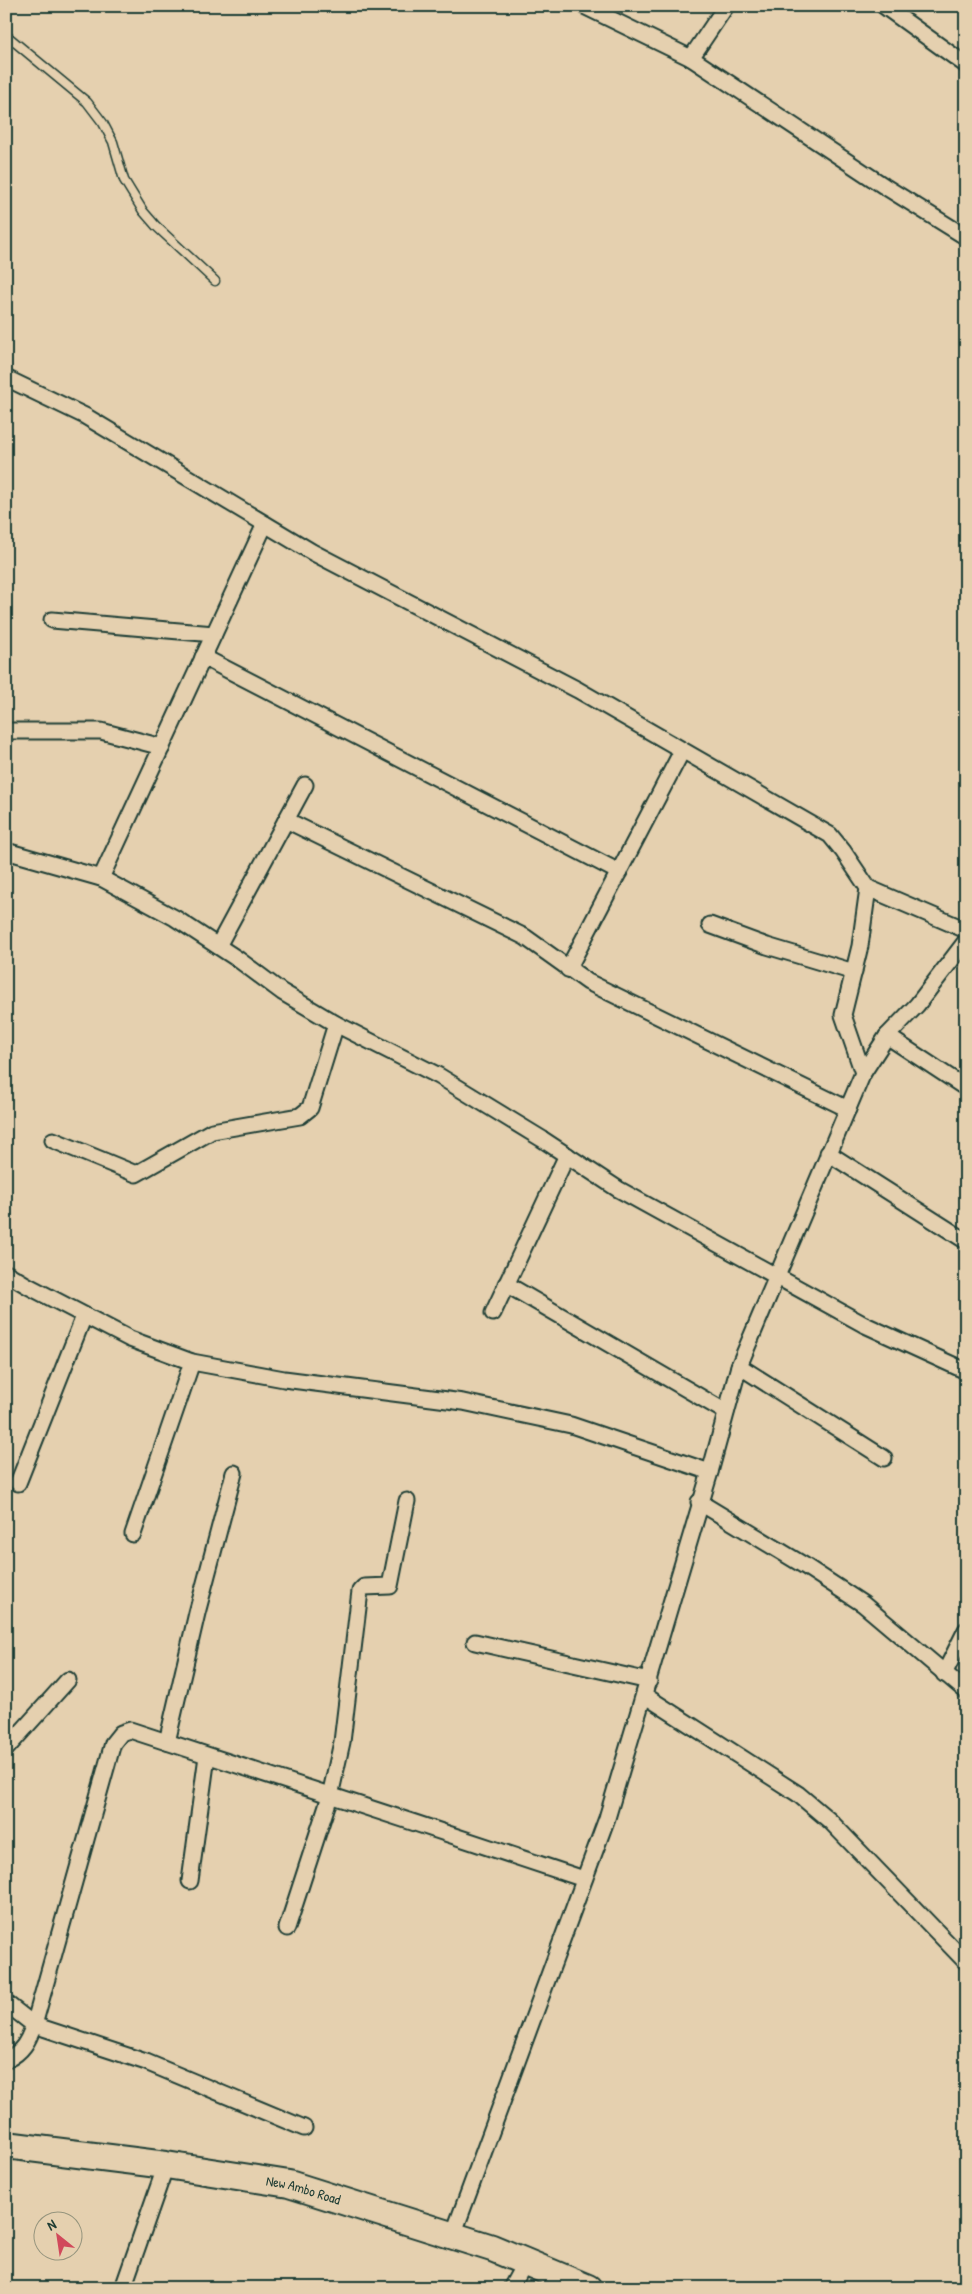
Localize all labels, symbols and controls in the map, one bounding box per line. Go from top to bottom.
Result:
street label: New Ambo Road [265,2171,344,2209]
north arrow [32,2212,82,2262]
text: N [43,2214,60,2234]

